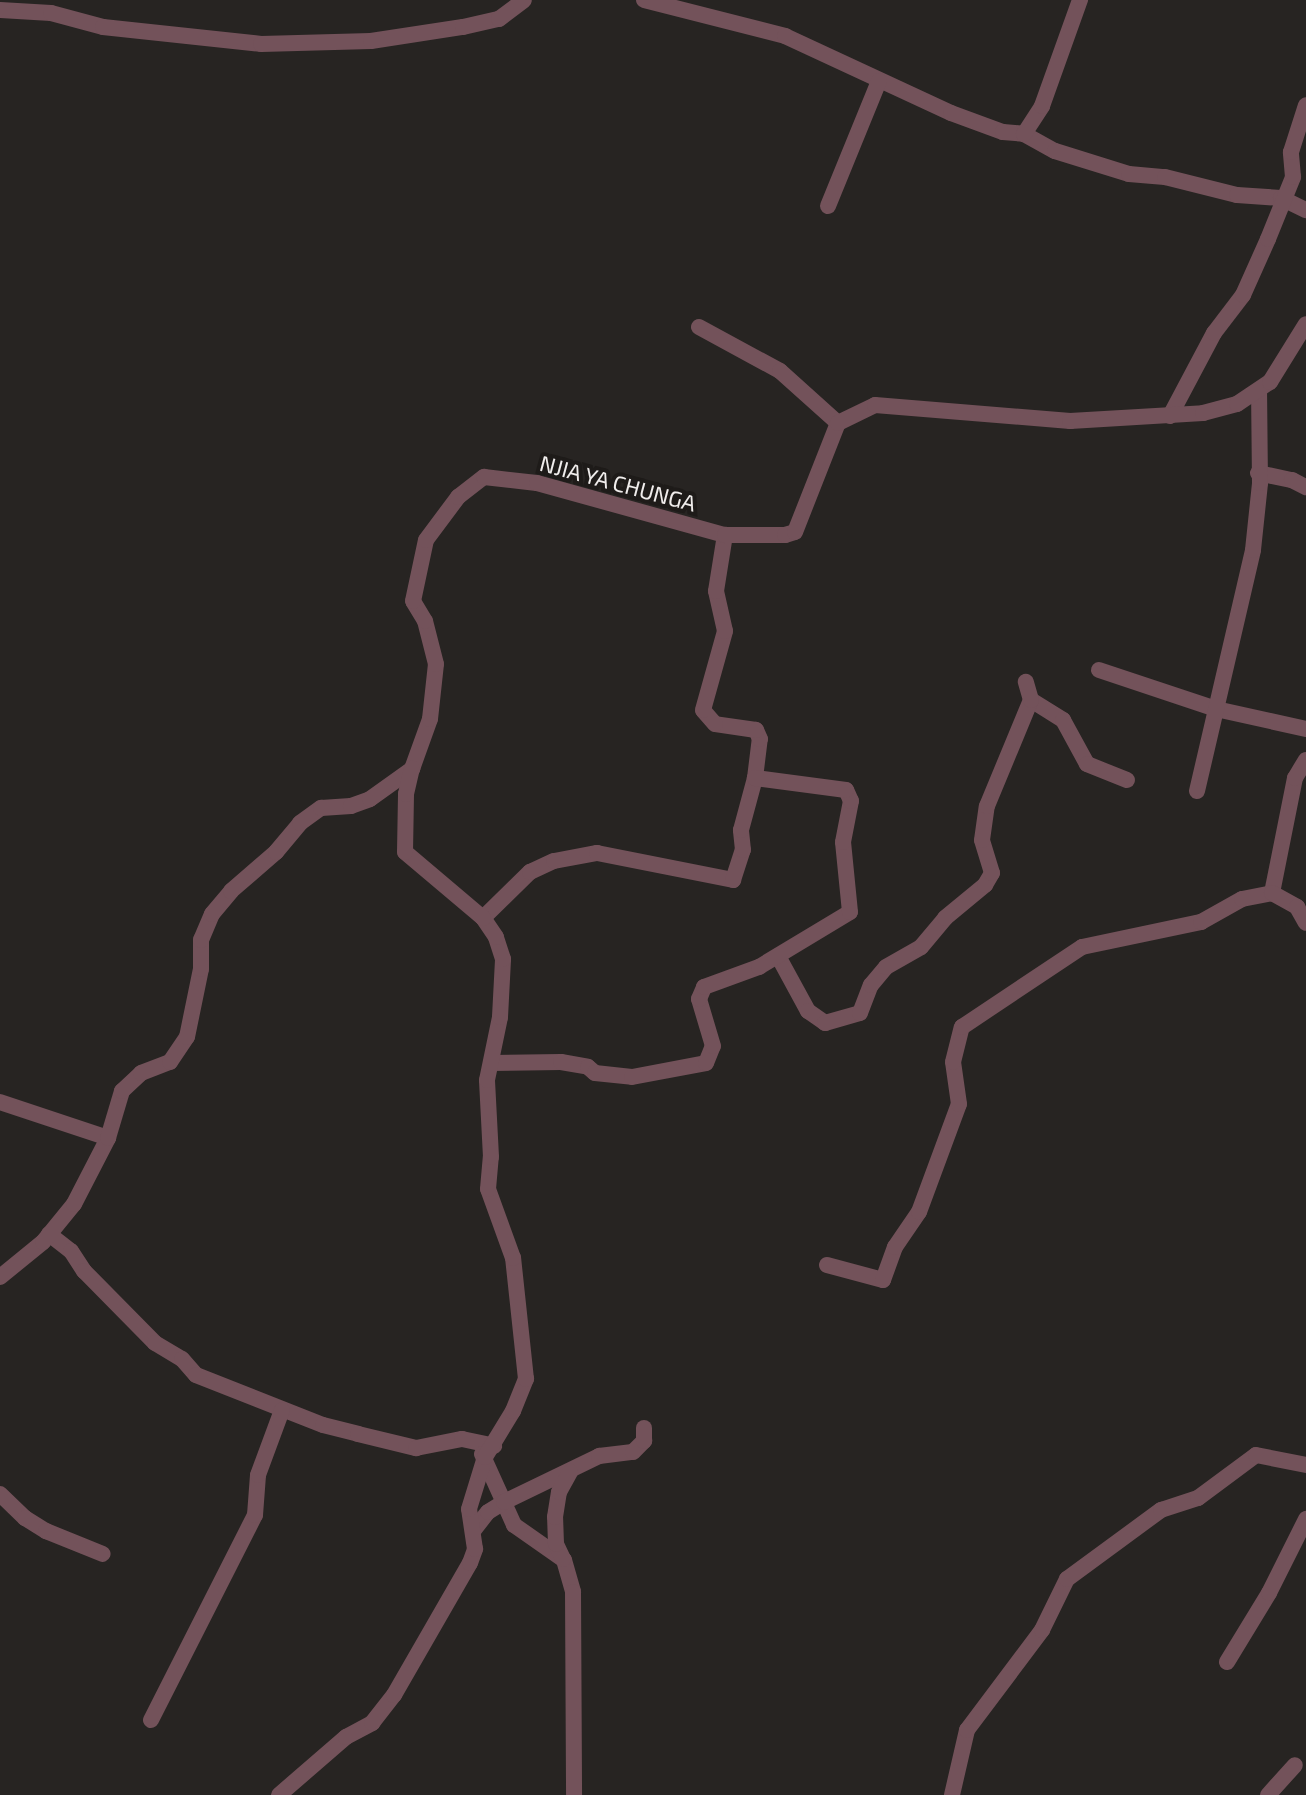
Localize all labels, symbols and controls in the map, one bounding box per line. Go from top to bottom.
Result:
street label: NJIA YA CHUNGA [536,449,700,517]

